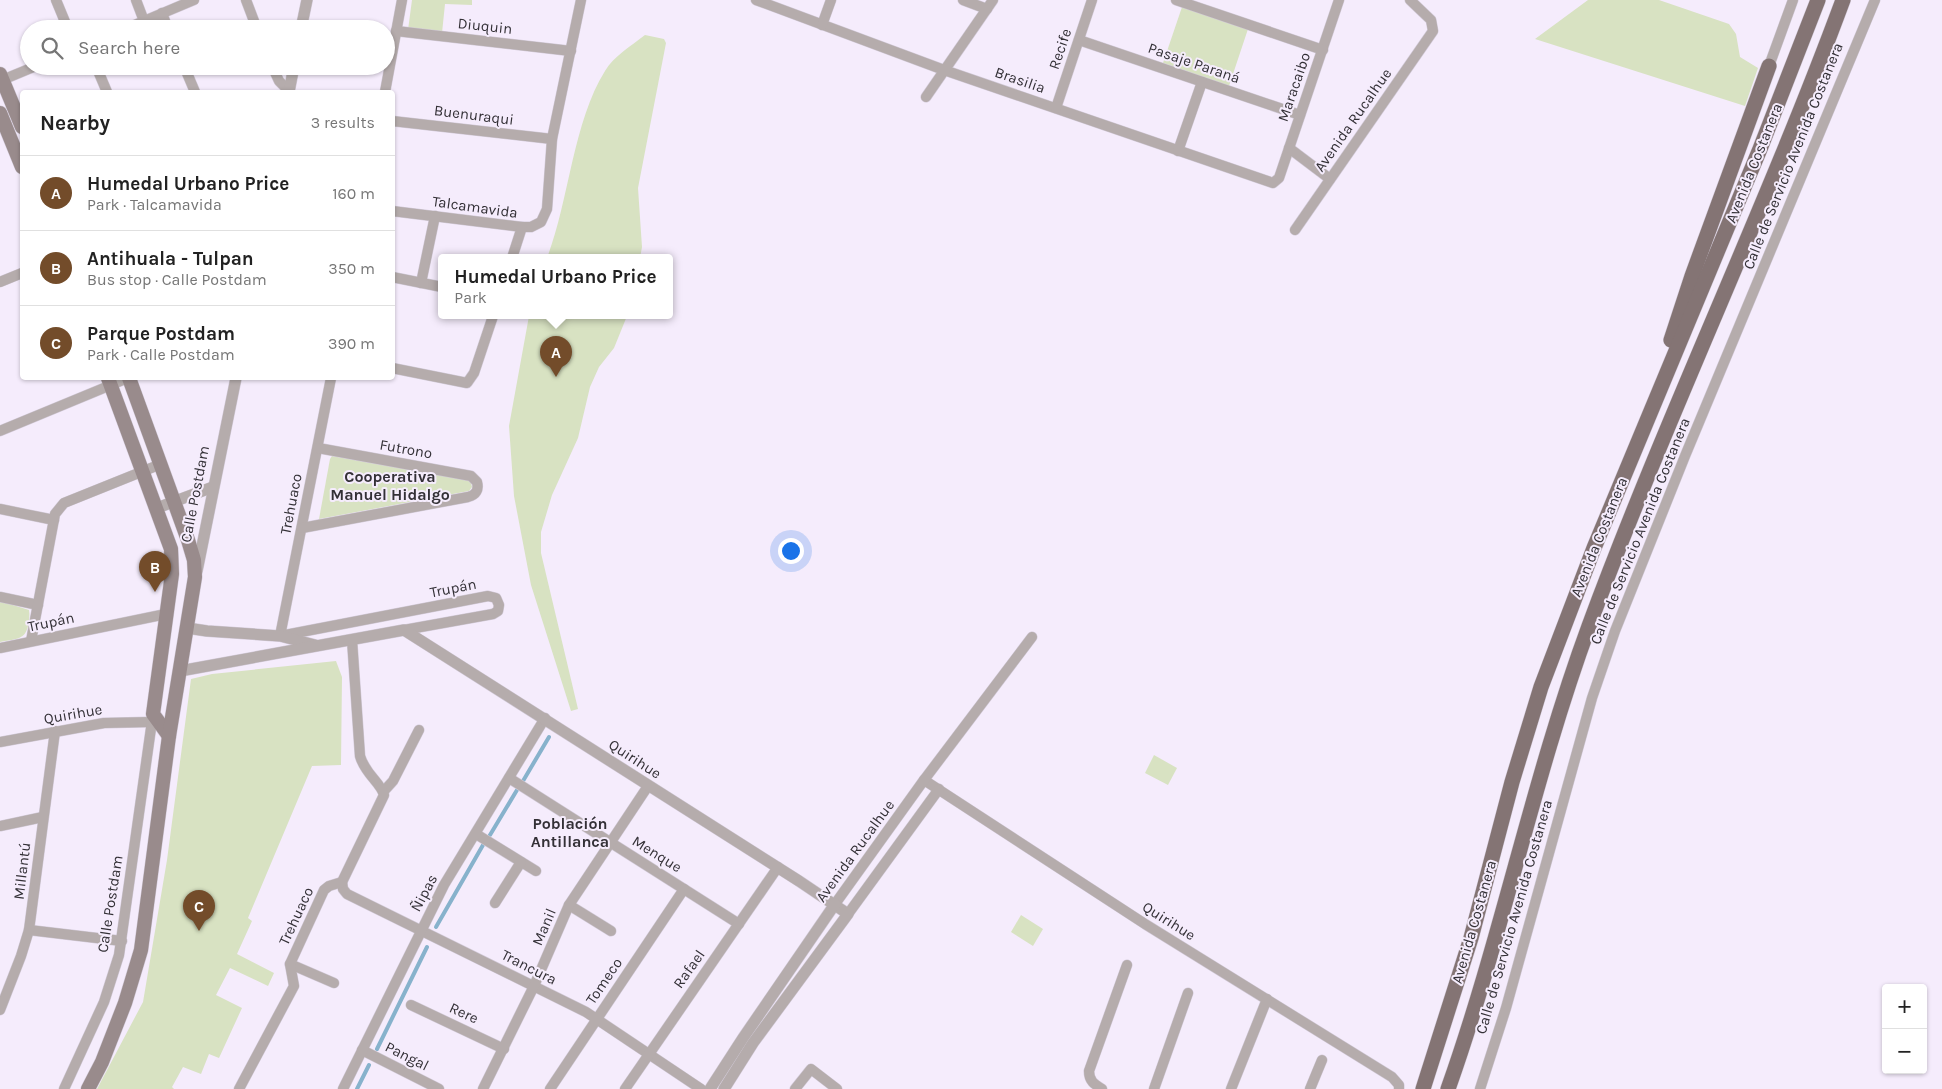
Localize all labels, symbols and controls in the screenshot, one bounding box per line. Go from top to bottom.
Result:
street label: Diuquin [457,14,513,38]
search box [20,20,395,75]
street label: Recife [1045,26,1075,72]
icon: search [38,34,66,62]
text: Search here [78,37,180,59]
street label: Pasaje Paraná [1146,39,1242,87]
street label: Calle de Servicio Avenida Costanera [1739,40,1847,272]
street label: Maracaibo [1274,50,1314,124]
street label: Brasilia [992,63,1048,97]
street label: Avenida Rucalhue [1311,65,1395,175]
street label: Buenuraqui [433,101,515,129]
street label: Avenida Costanera [1722,101,1786,225]
text: Nearby [40,111,110,135]
text: 3 results [311,113,375,132]
text: Humedal Urbano Price [87,173,289,195]
text: A [51,184,61,203]
text: 160 m [332,184,375,203]
street label: Talcamavida [431,192,519,222]
text: Park · Talcamavida [87,195,222,214]
text: Antihuala - Tulpan [87,248,254,270]
popup [438,254,673,319]
text: B [51,259,61,278]
text: 350 m [328,259,375,278]
text: Humedal Urbano Price [454,266,657,288]
text: Bus stop · Calle Postdam [87,270,267,289]
text: Park [454,288,487,307]
text: Parque Postdam [87,323,235,345]
text: C [51,334,61,353]
text: 390 m [328,334,375,353]
pin: A [540,336,572,377]
text: Park · Calle Postdam [87,345,235,364]
street label: Calle de Servicio Avenida Costanera [1586,415,1694,647]
street label: Futrono [378,436,434,462]
street label: Calle Postdam [177,444,213,544]
district label: Cooperativa Manuel Hidalgo [330,467,450,504]
street label: Trehuaco [276,472,306,536]
street label: Avenida Costanera [1567,475,1631,599]
your location [778,538,804,564]
pin: B [139,551,171,592]
street label: Trupán [428,575,478,601]
street label: Trupán [26,608,76,636]
street label: Quirihue [42,700,104,728]
street label: Quirihue [605,735,665,783]
street label: Avenida Rucalhue [812,796,898,906]
street label: Calle de Servicio Avenida Costanera [1472,798,1556,1036]
district label: Población Antillanca [531,814,609,851]
street label: Menque [629,832,685,876]
street label: Millantú [10,841,34,901]
street label: Calle Postdam [93,854,127,954]
street label: Avenida Costanera [1448,858,1500,986]
street label: Ñipas [407,871,441,915]
street label: Trehuaco [275,884,317,948]
pin: C [183,890,215,931]
street label: Quirihue [1139,898,1199,944]
street label: Manil [528,906,560,948]
street label: Trancura [498,945,560,989]
street label: Rafael [669,946,709,992]
street label: Tomeco [582,954,626,1008]
map controls [1882,984,1927,1074]
button: + [1882,984,1927,1029]
street label: Rere [447,999,481,1027]
button: − [1882,1029,1927,1074]
street label: Pangal [382,1037,432,1075]

